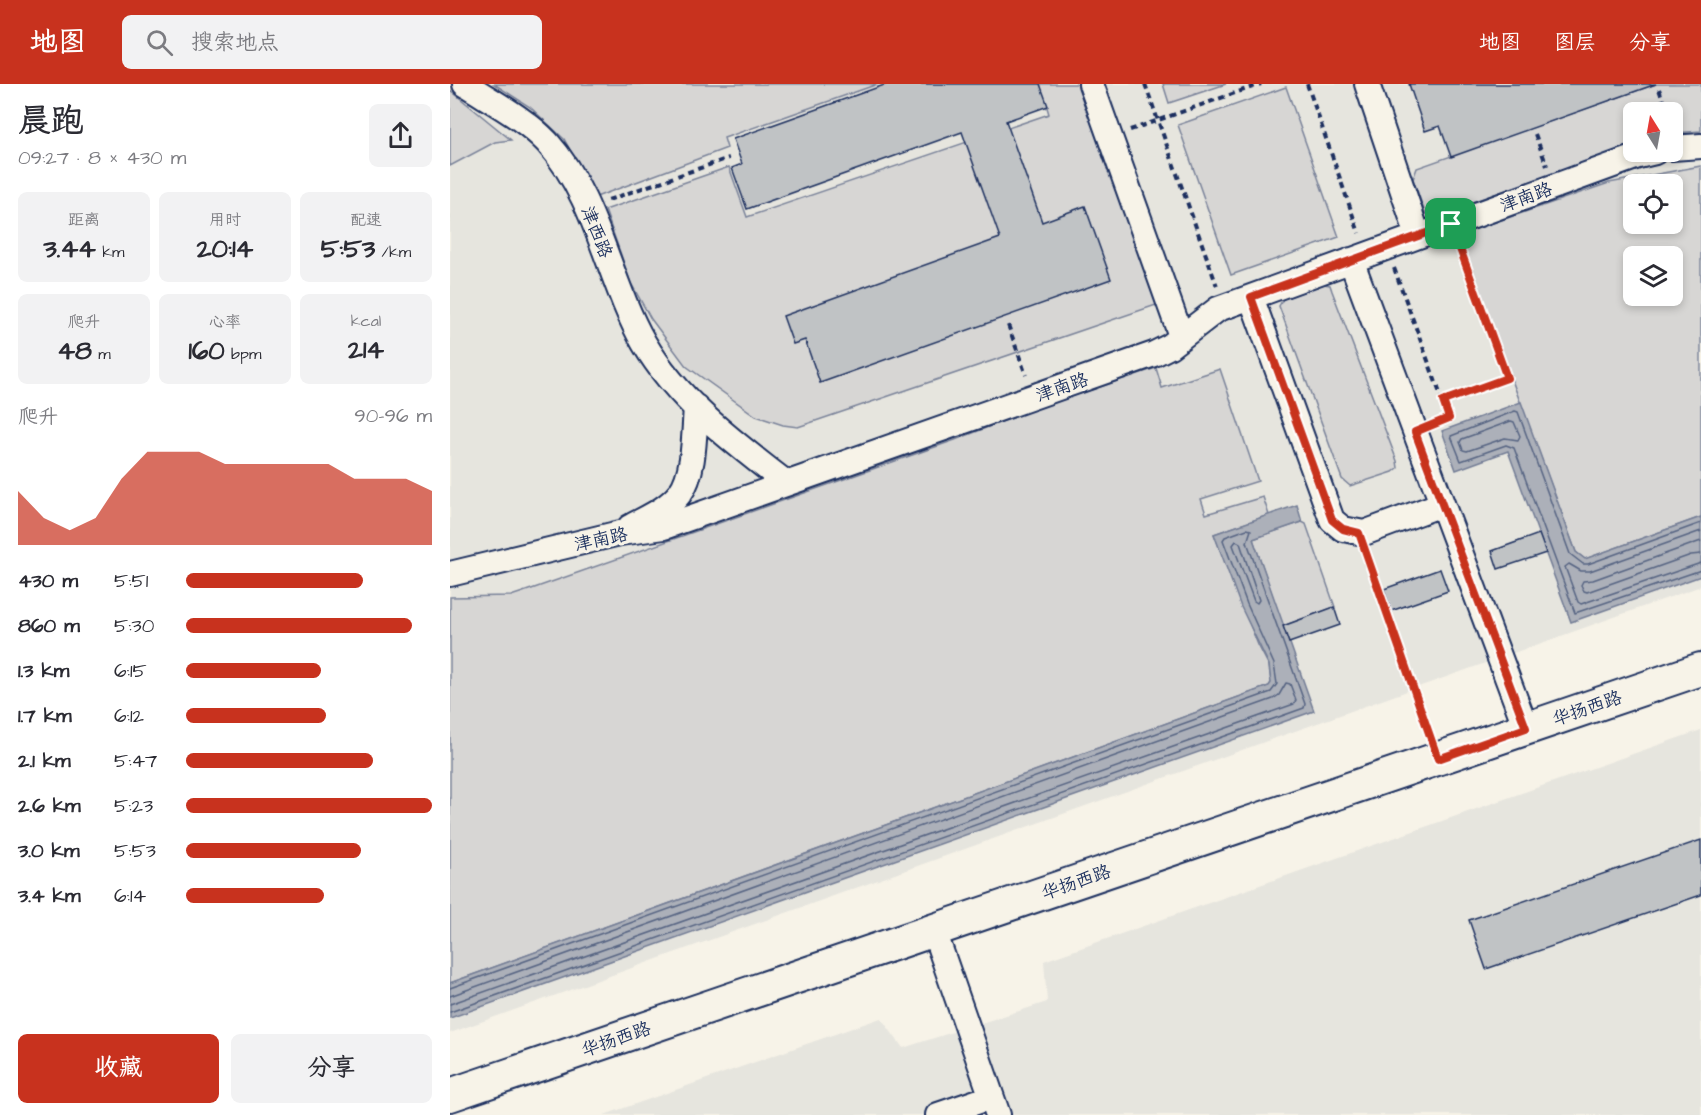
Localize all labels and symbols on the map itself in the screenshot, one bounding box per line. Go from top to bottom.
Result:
north arrow [1623,102,1683,162]
street label: 津南路 [1497,176,1556,218]
pin [1425,198,1476,249]
street label: 津西路 [575,202,618,262]
street label: 津南路 [1033,367,1092,408]
street label: 津南路 [572,522,630,557]
street label: 华扬西路 [1549,685,1625,732]
street label: 华扬西路 [1038,859,1114,906]
street label: 华扬西路 [578,1016,654,1063]

